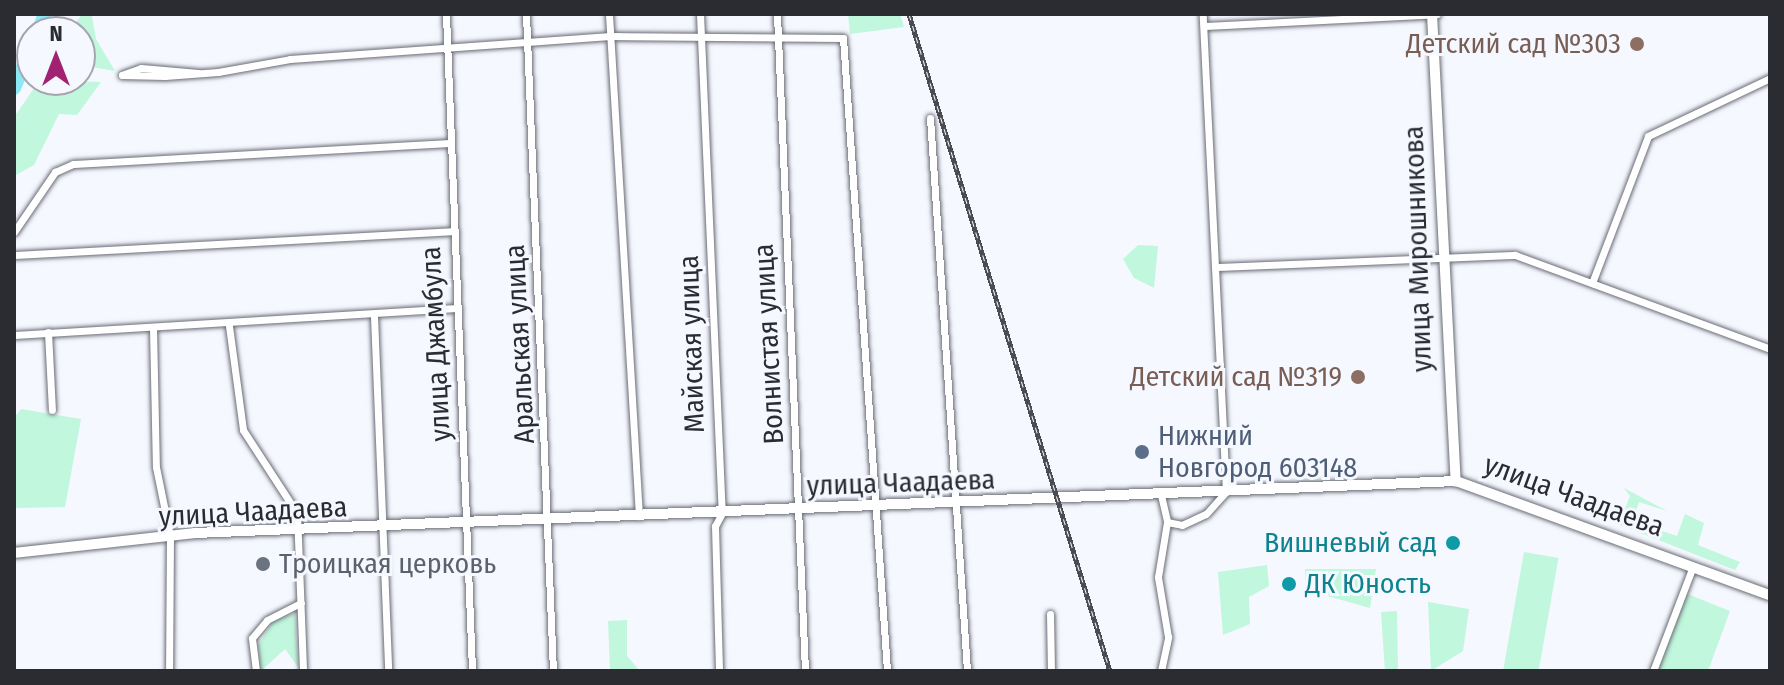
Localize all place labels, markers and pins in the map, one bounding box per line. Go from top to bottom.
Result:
place label: Детский сад №303 [1406,27,1621,61]
marker: Детский сад №303 [1628,35,1646,53]
place label: Детский сад №319 [1130,360,1342,394]
marker: Детский сад №319 [1349,368,1367,386]
place label: Нижний Новгород 603148 [1158,419,1357,485]
marker: Нижний Новгород 603148 [1133,443,1151,461]
place label: Вишневый сад [1264,526,1437,560]
marker: Вишневый сад [1444,534,1462,552]
place label: Троицкая церковь [279,547,496,581]
marker: Троицкая церковь [254,555,272,573]
place label: ДК Юность [1305,567,1431,601]
marker: ДК Юность [1280,575,1298,593]

